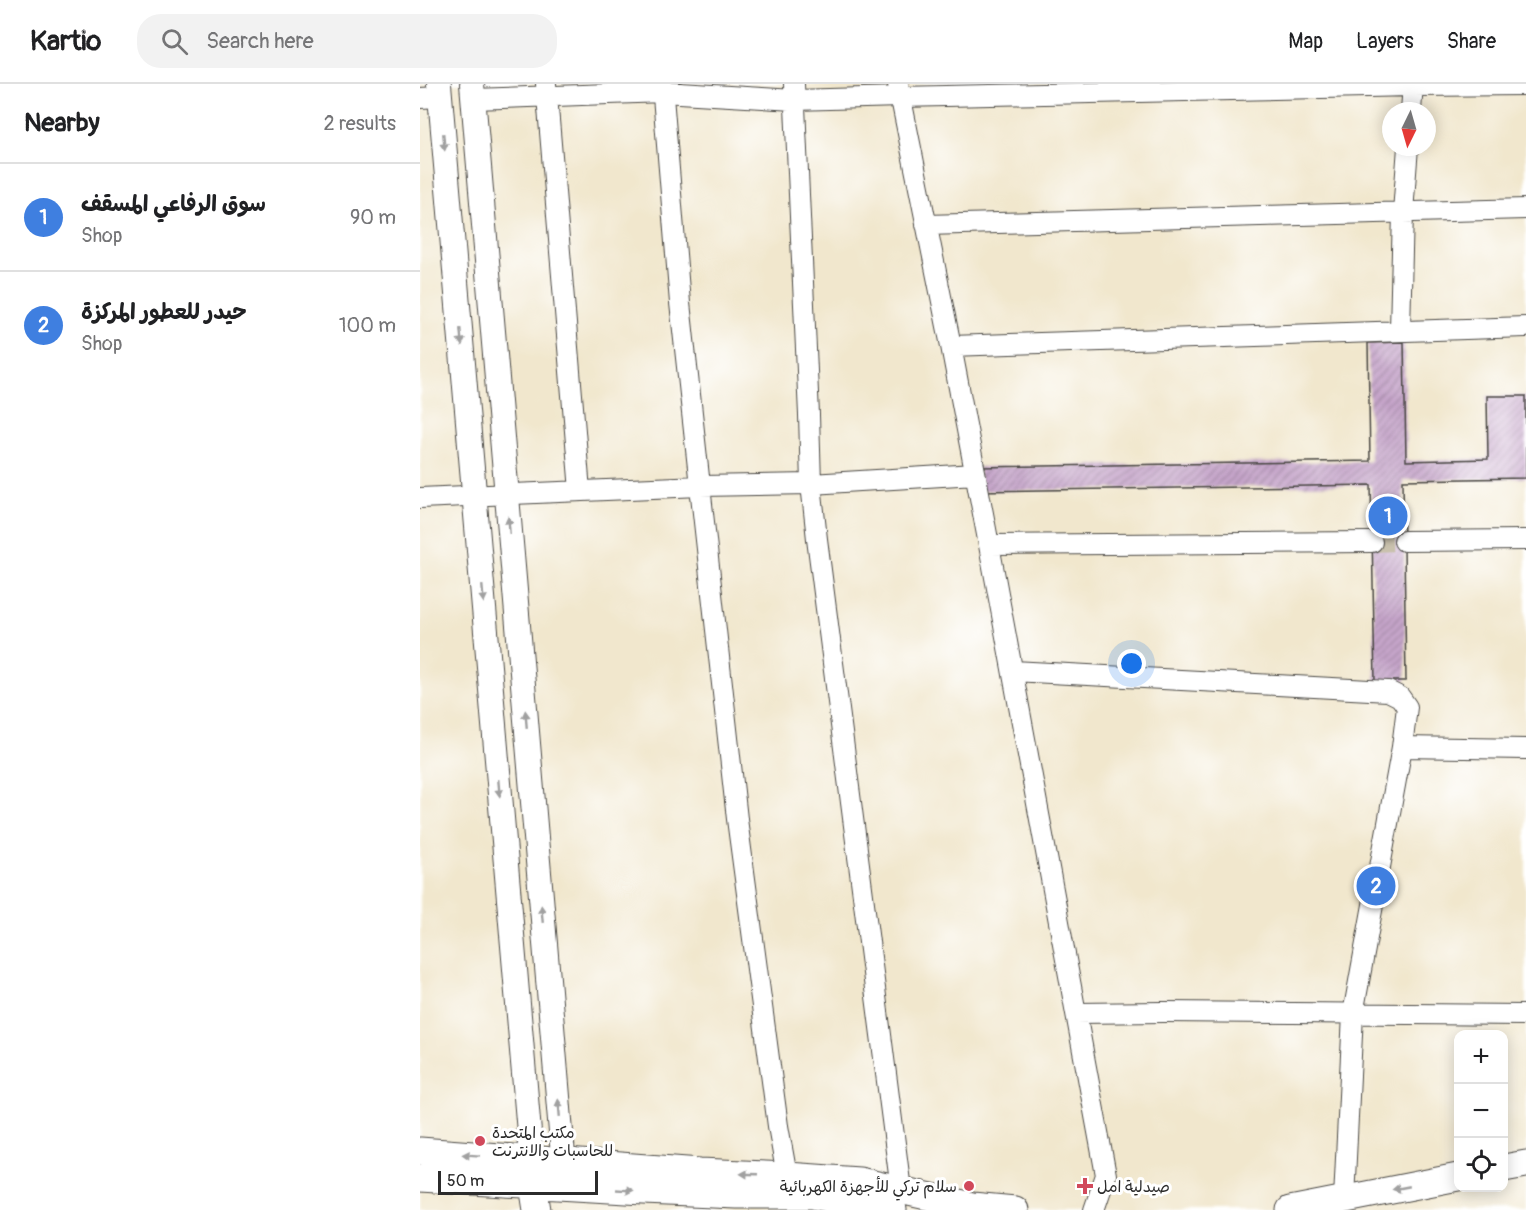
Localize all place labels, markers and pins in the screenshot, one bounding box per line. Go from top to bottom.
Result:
pin: 1 [1368,494,1408,538]
pin: 2 [1356,864,1396,908]
place label: مكتب المتحدة للحاسبات والانترنت [492,1123,613,1161]
marker: مكتب المتحدة للحاسبات والانترنت [473,1134,487,1148]
place label: سلام تركي للأجهزة الكهربائية [780,1176,957,1201]
place label: صيدلية امل [1097,1177,1170,1197]
marker: سلام تركي للأجهزة الكهربائية [962,1179,976,1193]
marker: صيدلية امل [1078,1179,1092,1193]

